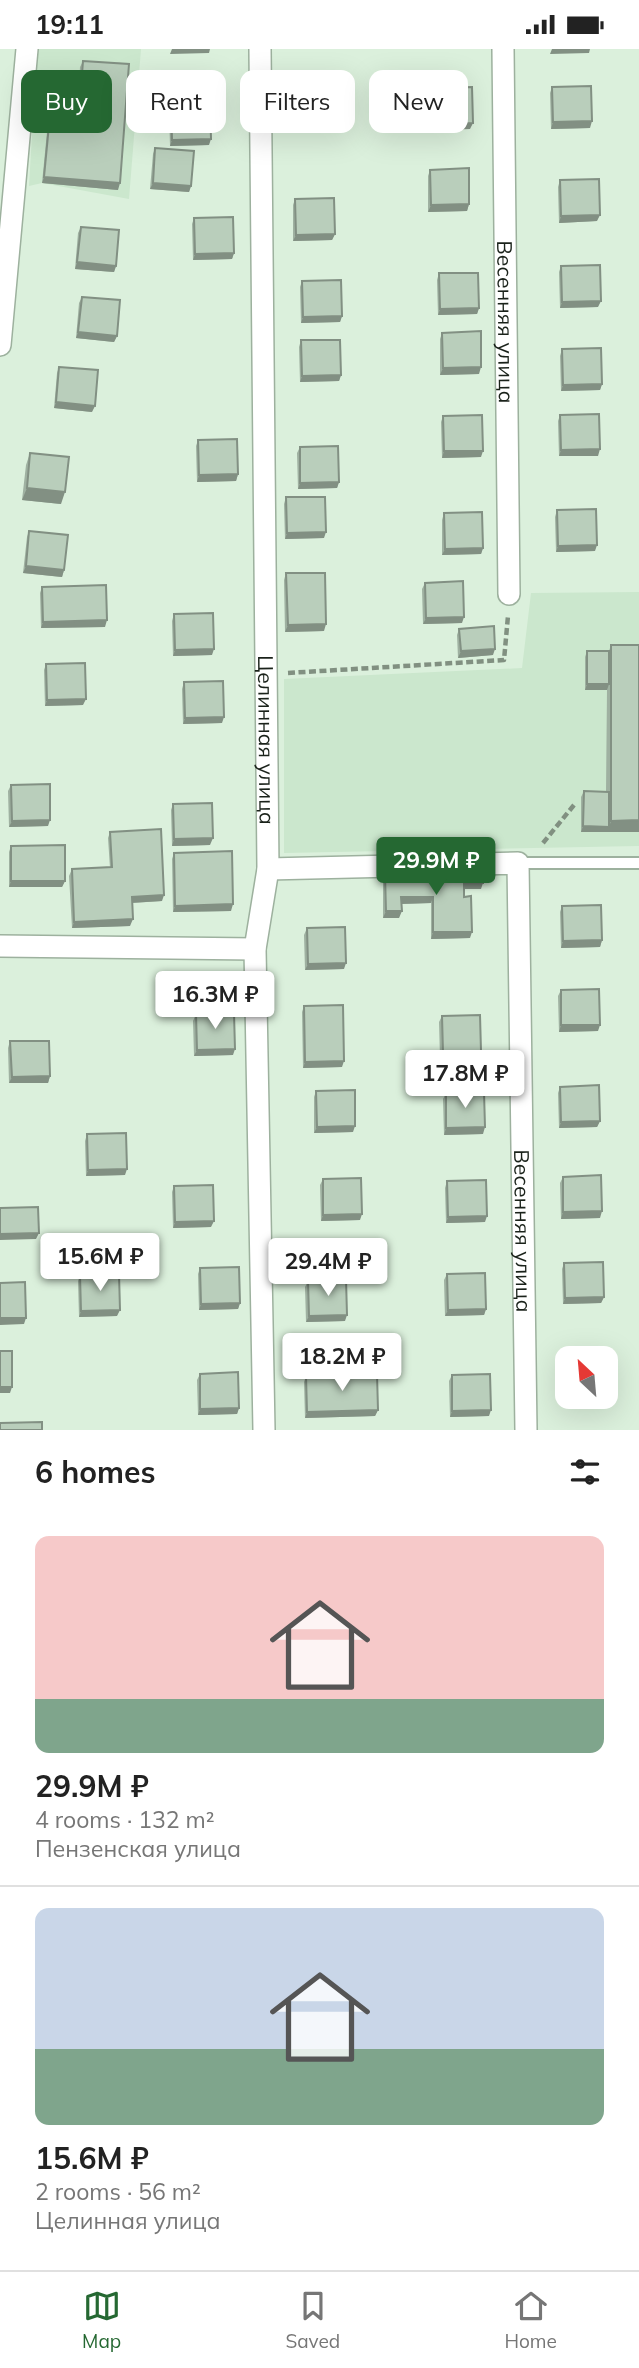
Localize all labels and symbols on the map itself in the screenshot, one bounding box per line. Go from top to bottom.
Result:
street label: Весенняя улица [492,240,520,404]
street label: Целинная улица [253,655,281,825]
pin: 29.9M ₽ [371,837,501,897]
pin: 16.3M ₽ [150,971,280,1031]
pin: 17.8M ₽ [400,1051,530,1110]
street label: Весенняя улица [509,1149,537,1313]
pin: 15.6M ₽ [35,1233,165,1293]
pin: 29.4M ₽ [263,1239,393,1298]
pin: 18.2M ₽ [277,1333,407,1393]
north arrow [555,1346,618,1409]

